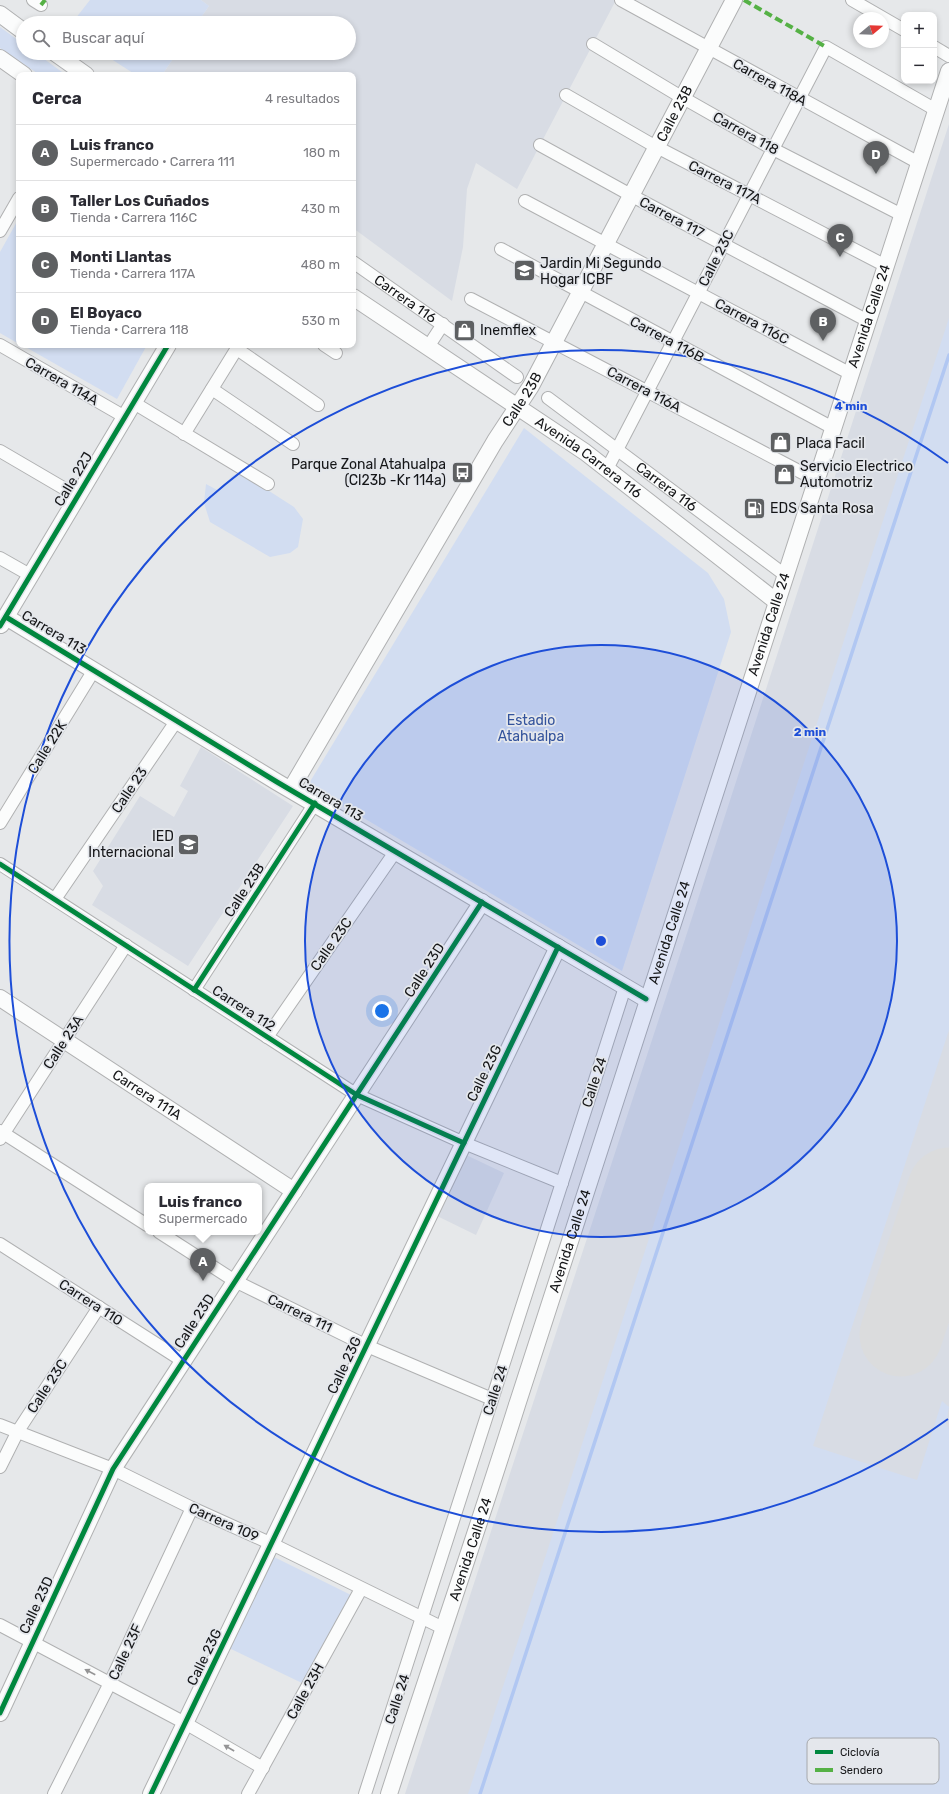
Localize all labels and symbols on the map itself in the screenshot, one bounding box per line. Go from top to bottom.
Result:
north arrow [853,12,889,48]
street label: Carrera 118A [730,55,810,110]
street label: Calle 23B [653,83,697,145]
street label: Carrera 118 [710,108,782,159]
pin: D [863,141,889,174]
street label: Carrera 117A [685,157,765,208]
street label: Carrera 117 [636,193,707,242]
pin: C [827,224,853,257]
street label: Calle 23C [695,227,738,289]
place label: Jardin Mi Segundo Hogar ICBF [540,255,661,288]
school or university icon: Jardin Mi Segundo Hogar ICBF [512,258,538,284]
street label: Avenida Calle 24 [844,262,894,370]
street label: Carrera 116 [371,271,440,327]
street label: Carrera 116C [712,295,792,348]
pin: B [810,308,836,341]
street label: Carrera 116B [627,313,707,366]
shop icon: Inemflex [452,317,478,343]
place label: Inemflex [480,322,537,339]
street label: Carrera 114A [22,354,102,410]
street label: Carrera 116A [604,363,684,416]
street label: Calle 23B [499,369,546,430]
text: 4 min [835,399,868,413]
street label: Avenida Carrera 116 [532,413,645,502]
shop icon: Placa Facil [767,430,793,456]
place label: Placa Facil [796,435,865,452]
street label: Calle 22J [51,449,96,510]
place label: Parque Zonal Atahualpa (Cl23b -Kr 114a) [291,456,446,489]
place label: Servicio Electrico Automotriz [800,458,913,491]
bus stop icon: Parque Zonal Atahualpa (Cl23b -Kr 114a) [449,459,475,485]
street label: Carrera 116 [632,459,700,515]
shop icon: Servicio Electrico Automotriz [771,461,797,487]
fuel station icon: EDS Santa Rosa [741,495,767,521]
place label: EDS Santa Rosa [770,500,874,517]
street label: Avenida Calle 24 [744,570,794,678]
street label: Carrera 113 [18,607,89,658]
park label: Estadio Atahualpa [498,712,564,745]
street label: Calle 22K [24,717,71,777]
text: 2 min [794,725,827,739]
street label: Calle 23 [108,764,151,816]
street label: Carrera 113 [295,774,366,825]
place label: IED Internacional [88,828,174,861]
school or university icon: IED Internacional [176,831,202,857]
street label: Calle 23B [221,860,268,921]
street label: Avenida Calle 24 [645,878,694,986]
street label: Calle 23C [307,914,356,974]
centre of rings [594,934,608,948]
street label: Calle 23D [401,940,448,1001]
street label: Carrera 112 [209,982,279,1035]
your location [372,1001,392,1021]
street label: Calle 23A [40,1011,88,1073]
street label: Calle 23G [463,1042,506,1104]
street label: Calle 24 [578,1055,611,1109]
street label: Carrera 111A [109,1066,185,1124]
street label: Avenida Calle 24 [546,1187,595,1295]
pin: A [190,1248,216,1281]
street label: Carrera 110 [56,1276,126,1329]
street label: Calle 23D [171,1291,218,1352]
street label: Carrera 111 [265,1291,335,1336]
street label: Calle 23G [324,1334,365,1397]
street label: Calle 23C [24,1356,71,1417]
street label: Calle 24 [479,1363,512,1417]
street label: Avenida Calle 24 [446,1495,496,1603]
street label: Carrera 109 [186,1499,261,1545]
street label: Calle 23D [16,1574,57,1637]
street label: Calle 23F [105,1621,146,1683]
street label: Calle 23G [183,1626,226,1688]
street label: Calle 23H [283,1660,328,1722]
one-way arrow [85,1669,96,1675]
street label: Calle 24 [381,1672,414,1726]
legend [807,1738,939,1784]
one-way arrow [223,1745,235,1752]
text: Ciclovía [840,1746,880,1759]
text: Sendero [840,1764,883,1777]

